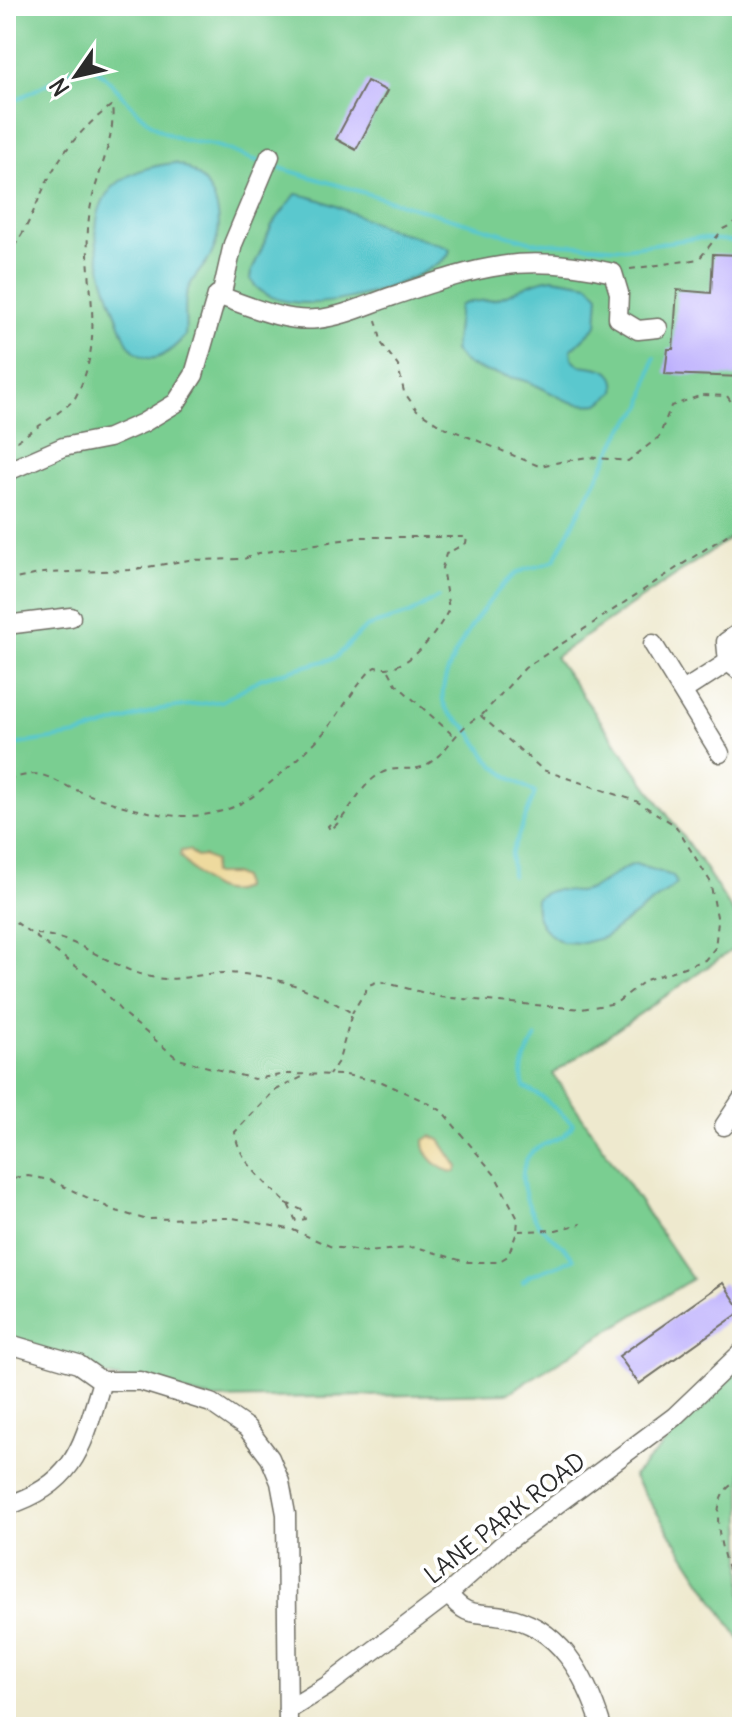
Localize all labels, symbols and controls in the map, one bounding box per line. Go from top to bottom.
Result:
north arrow [36,36,116,116]
text: N [44,73,75,101]
street label: LANE PARK ROAD [418,1445,591,1589]

